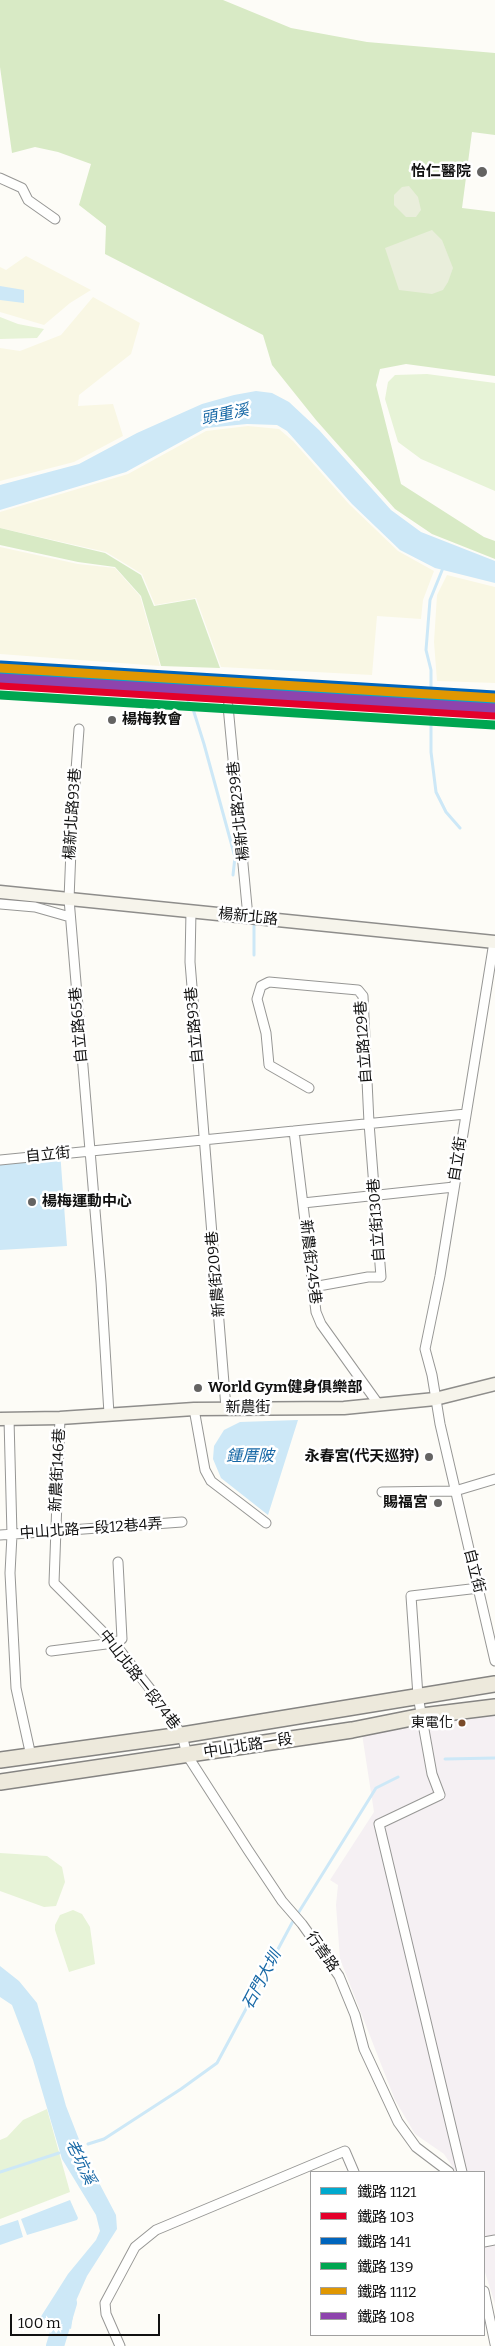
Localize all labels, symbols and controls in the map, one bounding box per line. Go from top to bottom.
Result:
place label: 怡仁醫院 [411,163,471,181]
marker: 怡仁醫院 [475,165,489,179]
water label: 頭重溪 [200,401,250,429]
place label: 楊梅教會 [122,711,182,729]
marker: 楊梅教會 [106,714,118,726]
street label: 楊新北路239巷 [225,760,253,862]
street label: 楊新北路93巷 [61,767,85,861]
street label: 楊新北路 [217,905,279,929]
street label: 自立路65巷 [67,986,91,1064]
street label: 自立路93巷 [183,986,207,1064]
street label: 自立路129巷 [352,1000,376,1084]
street label: 自立街 [446,1135,470,1183]
street label: 自立街 [25,1144,71,1166]
street label: 自立街130巷 [365,1177,389,1263]
place label: 楊梅運動中心 [42,1193,132,1211]
marker: 楊梅運動中心 [26,1196,38,1208]
street label: 新農街245巷 [296,1219,324,1305]
street label: 新農街209巷 [203,1230,229,1318]
place label: World Gym健身俱樂部 [208,1379,362,1397]
marker: World Gym健身俱樂部 [192,1382,204,1394]
street label: 新農街 [226,1399,270,1417]
street label: 新農街146巷 [47,1428,69,1512]
water label: 鍾厝陂 [226,1447,274,1467]
place label: 永春宮(代天巡狩) [305,1448,419,1466]
marker: 永春宮(代天巡狩) [423,1451,435,1463]
place label: 賜福宮 [383,1494,428,1512]
marker: 賜福宮 [432,1497,444,1509]
street label: 中山北路一段12巷4弄 [19,1515,163,1543]
street label: 自立街 [460,1547,488,1595]
street label: 中山北路一段74巷 [95,1627,183,1733]
place label: 東電化 [411,1715,453,1731]
marker: 東電化 [457,1718,467,1728]
street label: 中山北路一段 [202,1730,294,1762]
street label: 行善路 [302,1928,342,1976]
water label: 石門大圳 [239,1947,285,2013]
water label: 老坑溪 [61,2136,99,2188]
legend [310,2171,485,2336]
text: 鐵路 1121 [357,2183,416,2201]
text: 鐵路 103 [357,2208,414,2226]
text: 鐵路 141 [357,2233,411,2251]
text: 鐵路 139 [357,2258,413,2276]
text: 鐵路 1112 [357,2283,416,2301]
scale bar [12,2304,162,2336]
text: 鐵路 108 [357,2308,415,2326]
text: 100 m [18,2314,61,2332]

